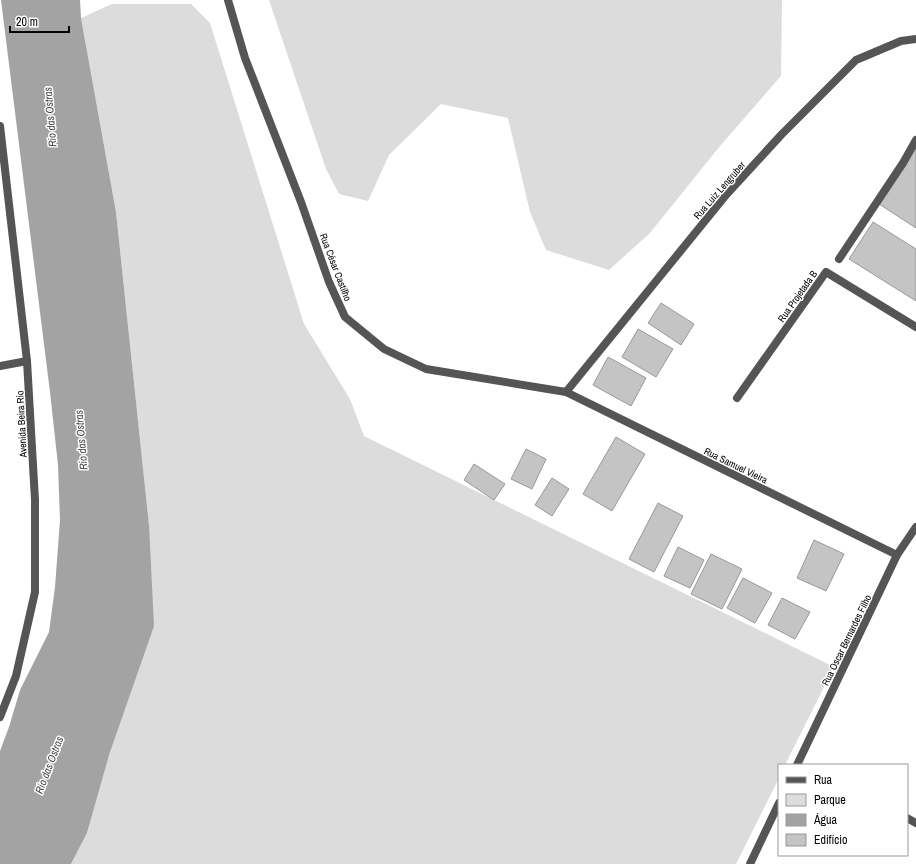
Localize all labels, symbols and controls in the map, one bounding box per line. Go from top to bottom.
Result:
scale bar [10,8,69,34]
text: 20 m [16,14,38,30]
water label: Rio das Ostras [40,86,60,148]
street label: Rua Luiz Lengruber [691,159,748,222]
street label: Rua César Castilho [317,231,355,303]
street label: Rua Projetada B [775,267,820,325]
street label: Avenida Beira Rio [13,390,30,459]
water label: Rio das Ostras [71,409,91,471]
street label: Rua Samuel Vieira [702,444,770,487]
street label: Rua Oscar Bernardes Filho [819,592,874,688]
water label: Rio das Ostras [32,734,66,796]
legend [778,764,908,856]
text: Rua [814,772,833,788]
text: Parque [814,792,846,808]
text: Água [813,812,838,828]
text: Edifício [814,832,847,848]

